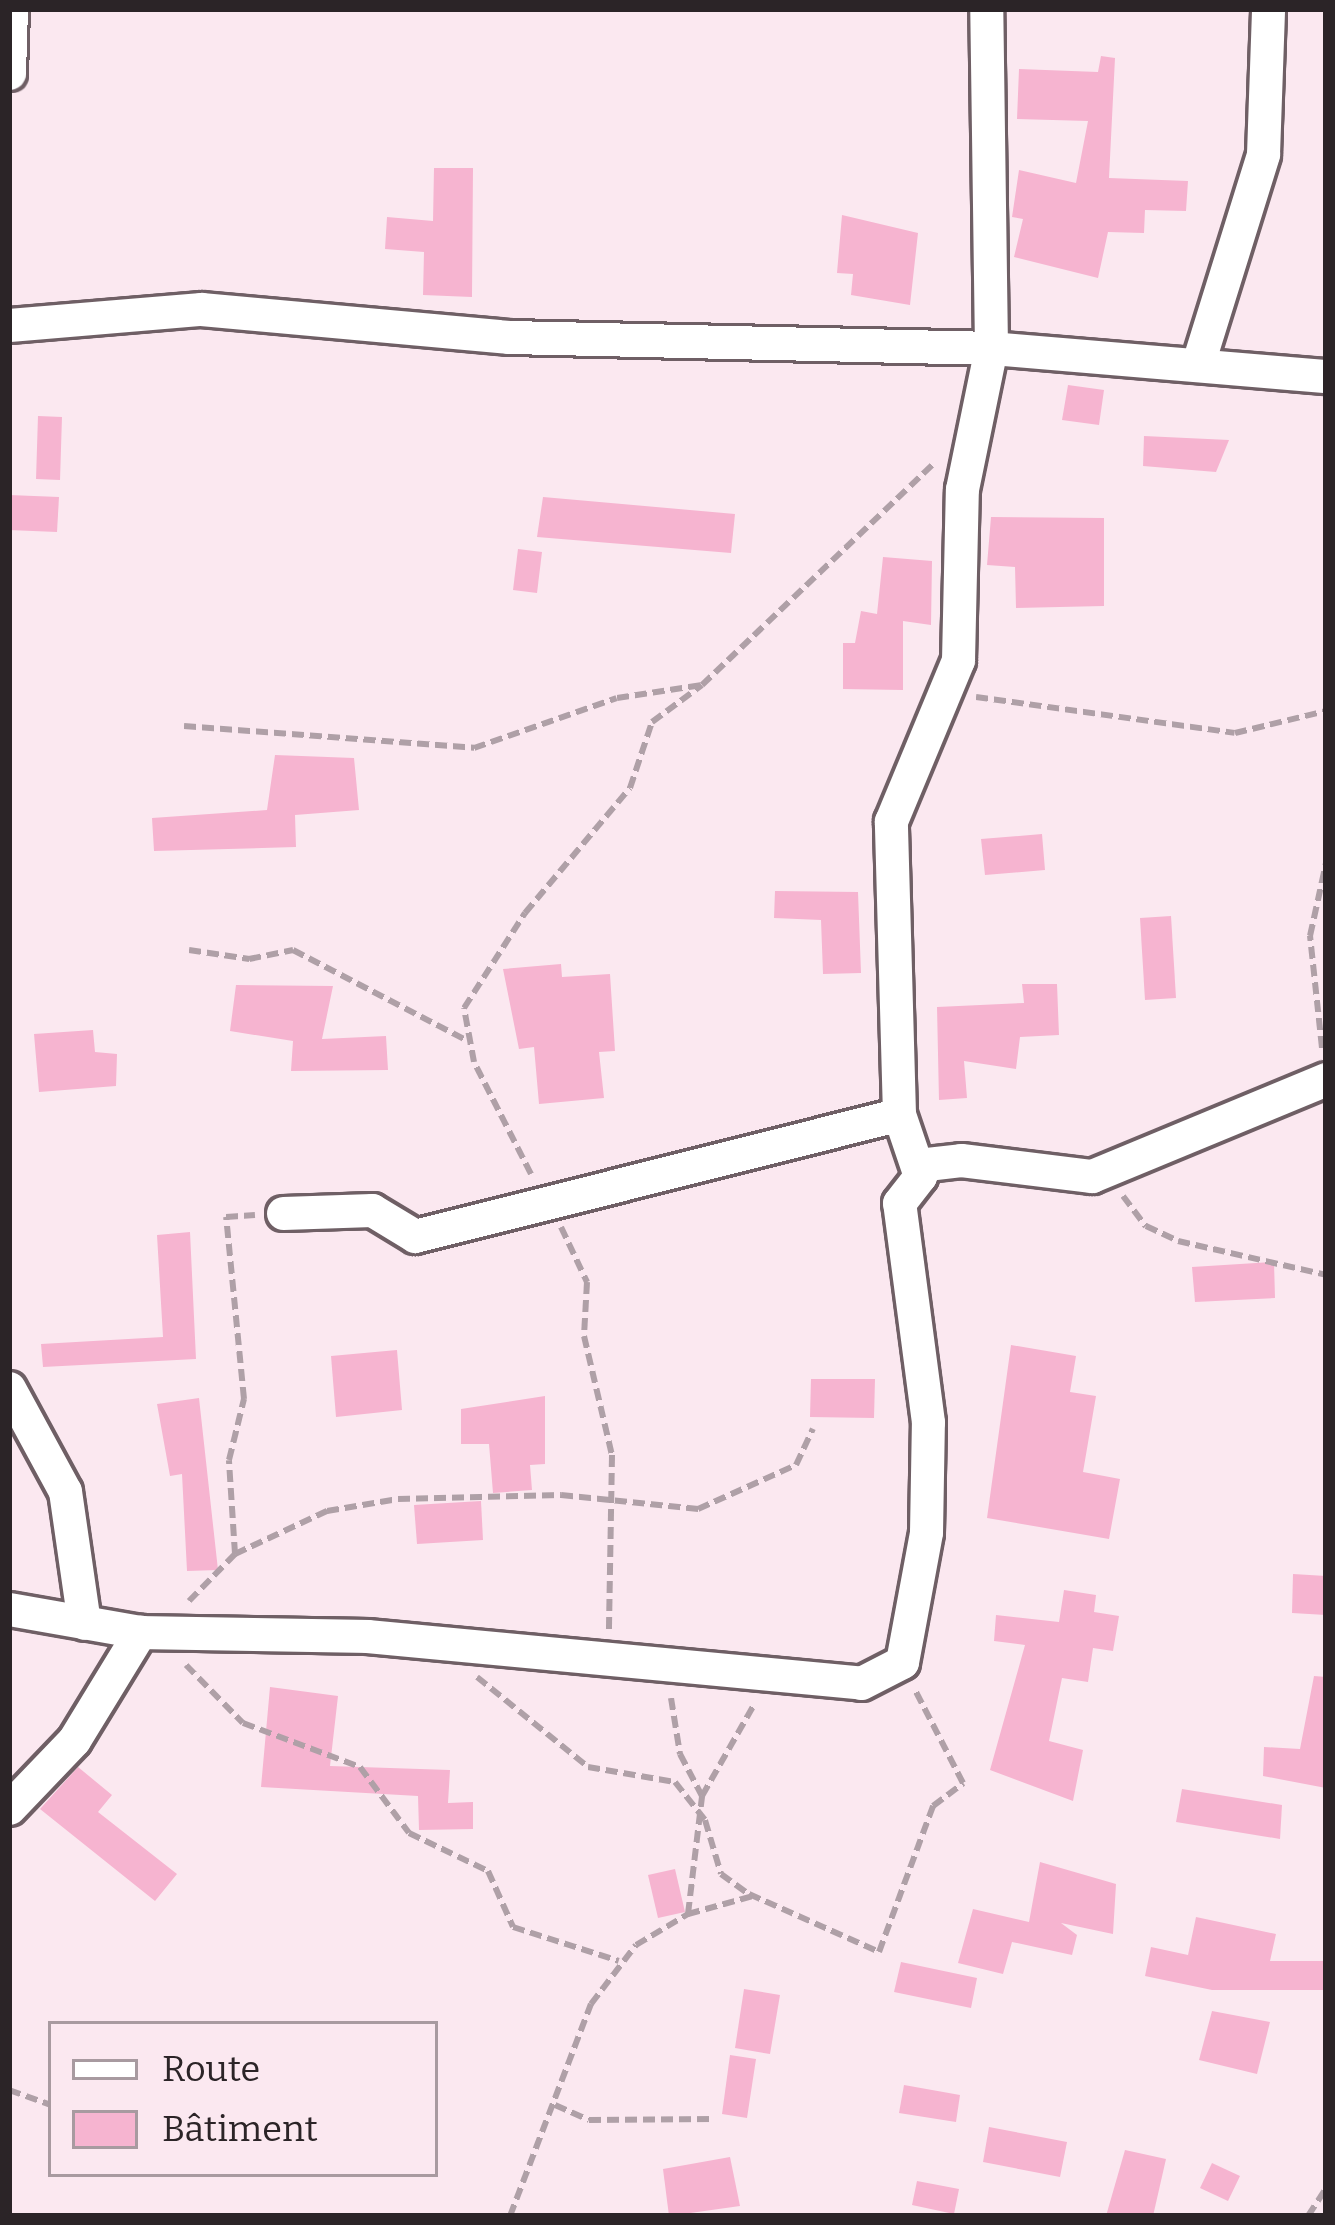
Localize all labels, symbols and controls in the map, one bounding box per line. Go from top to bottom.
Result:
legend [48,2021,438,2177]
text: Route [162,2047,260,2091]
text: Bâtiment [162,2107,318,2151]

